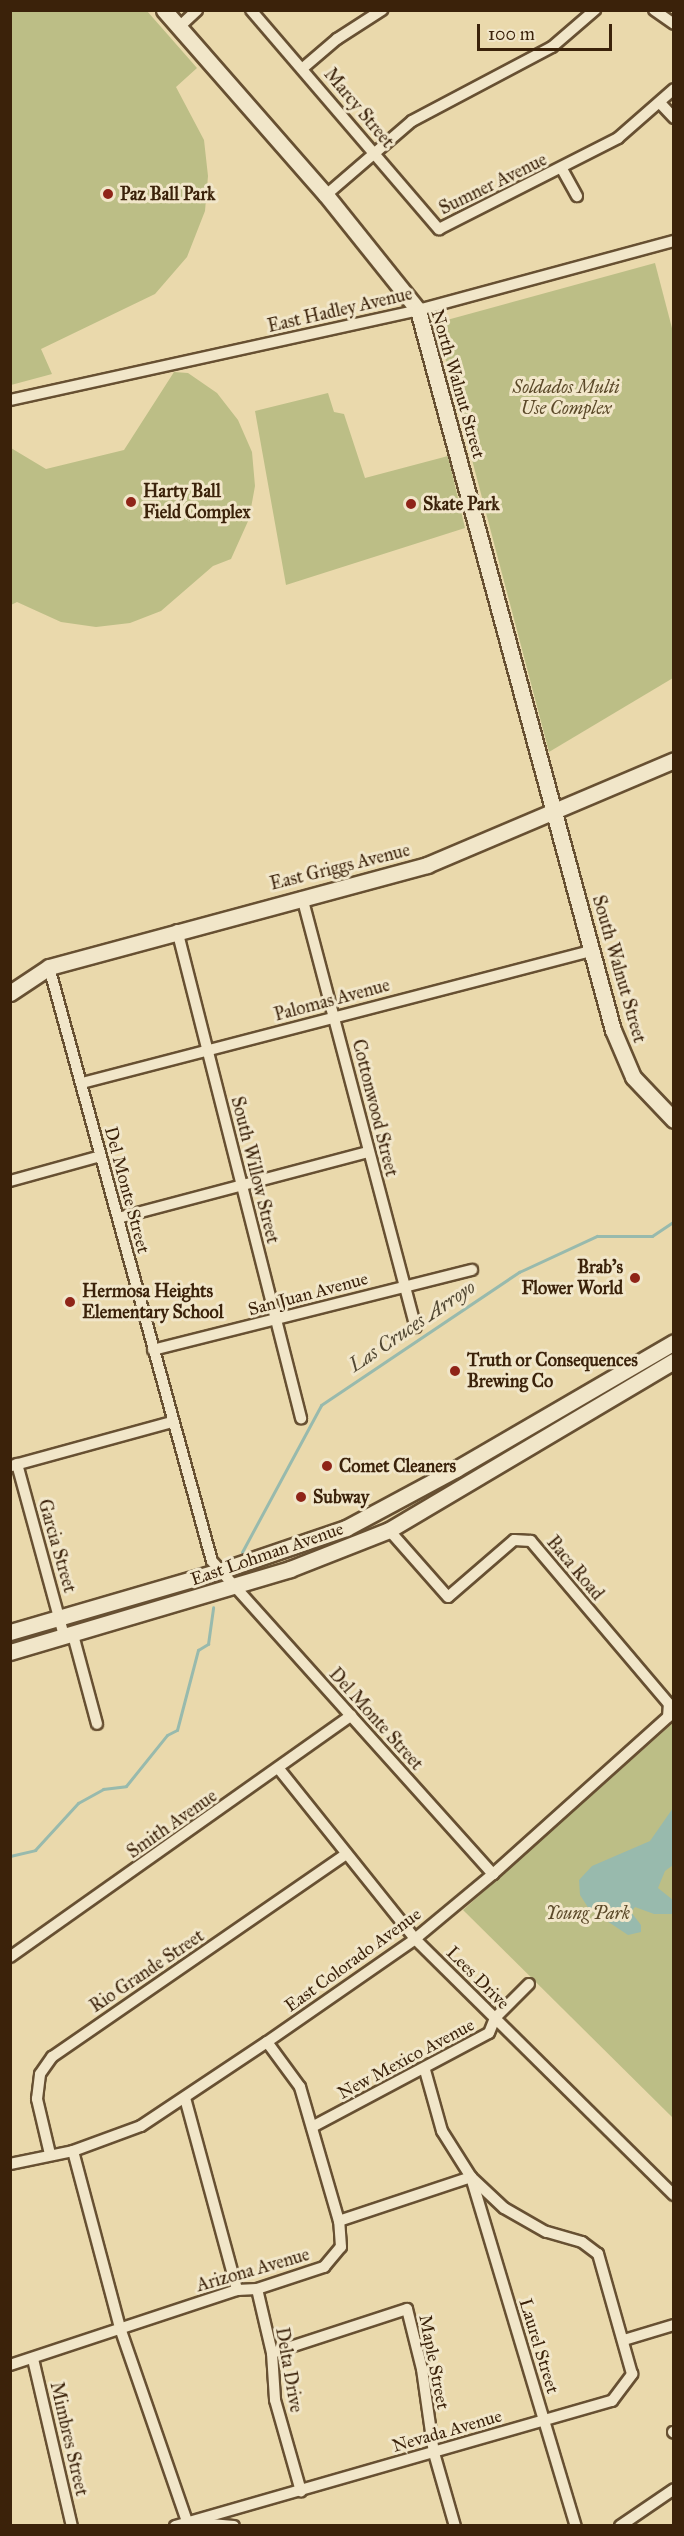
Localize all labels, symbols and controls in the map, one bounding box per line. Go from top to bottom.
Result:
scale bar [480,12,615,50]
text: 100 m [488,23,535,45]
street label: Marcy Street [319,64,399,152]
street label: Sumner Avenue [436,149,550,219]
place label: Paz Ball Park [120,183,215,205]
marker: Paz Ball Park [101,187,115,201]
street label: East Hadley Avenue [265,283,415,337]
street label: North Walnut Street [426,307,490,461]
park label: Soldados Multi Use Complex [512,377,620,420]
place label: Harty Ball Field Complex [143,481,251,524]
place label: Skate Park [423,493,500,515]
marker: Harty Ball Field Complex [124,495,138,509]
marker: Skate Park [404,497,418,511]
street label: East Griggs Avenue [268,839,412,895]
street label: South Walnut Street [588,893,650,1045]
street label: Palomas Avenue [272,974,392,1026]
street label: Cottonwood Street [348,1037,402,1179]
street label: South Willow Street [226,1094,284,1246]
street label: Del Monte Street [100,1124,154,1256]
place label: Brab's Flower World [522,1257,623,1300]
street label: San Juan Avenue [246,1268,370,1320]
marker: Brab's Flower World [628,1271,642,1285]
water label: Las Cruces Arroyo [344,1275,480,1377]
place label: Hermosa Heights Elementary School [82,1281,224,1324]
marker: Hermosa Heights Elementary School [63,1295,77,1309]
place label: Truth or Consequences Brewing Co [467,1350,638,1392]
marker: Truth or Consequences Brewing Co [448,1364,462,1378]
place label: Comet Cleaners [339,1455,456,1477]
marker: Comet Cleaners [320,1459,334,1473]
place label: Subway [313,1486,369,1508]
marker: Subway [294,1490,308,1504]
street label: Garcia Street [33,1497,81,1595]
street label: East Lohman Avenue [188,1518,346,1590]
street label: Baca Road [542,1532,608,1604]
street label: Del Monte Street [324,1663,428,1775]
street label: Smith Avenue [123,1785,221,1863]
park label: Young Park [546,1902,630,1924]
street label: East Colorado Avenue [281,1903,425,2017]
street label: Rio Grande Street [86,1925,208,2017]
street label: Lees Drive [442,1942,514,2014]
street label: New Mexico Avenue [334,2014,478,2104]
street label: Arizona Avenue [194,2244,312,2296]
street label: Laurel Street [514,2296,564,2396]
street label: Maple Street [414,2313,454,2411]
street label: Delta Drive [271,2326,307,2414]
street label: Mimbres Street [45,2380,93,2498]
street label: Nevada Avenue [390,2405,504,2457]

